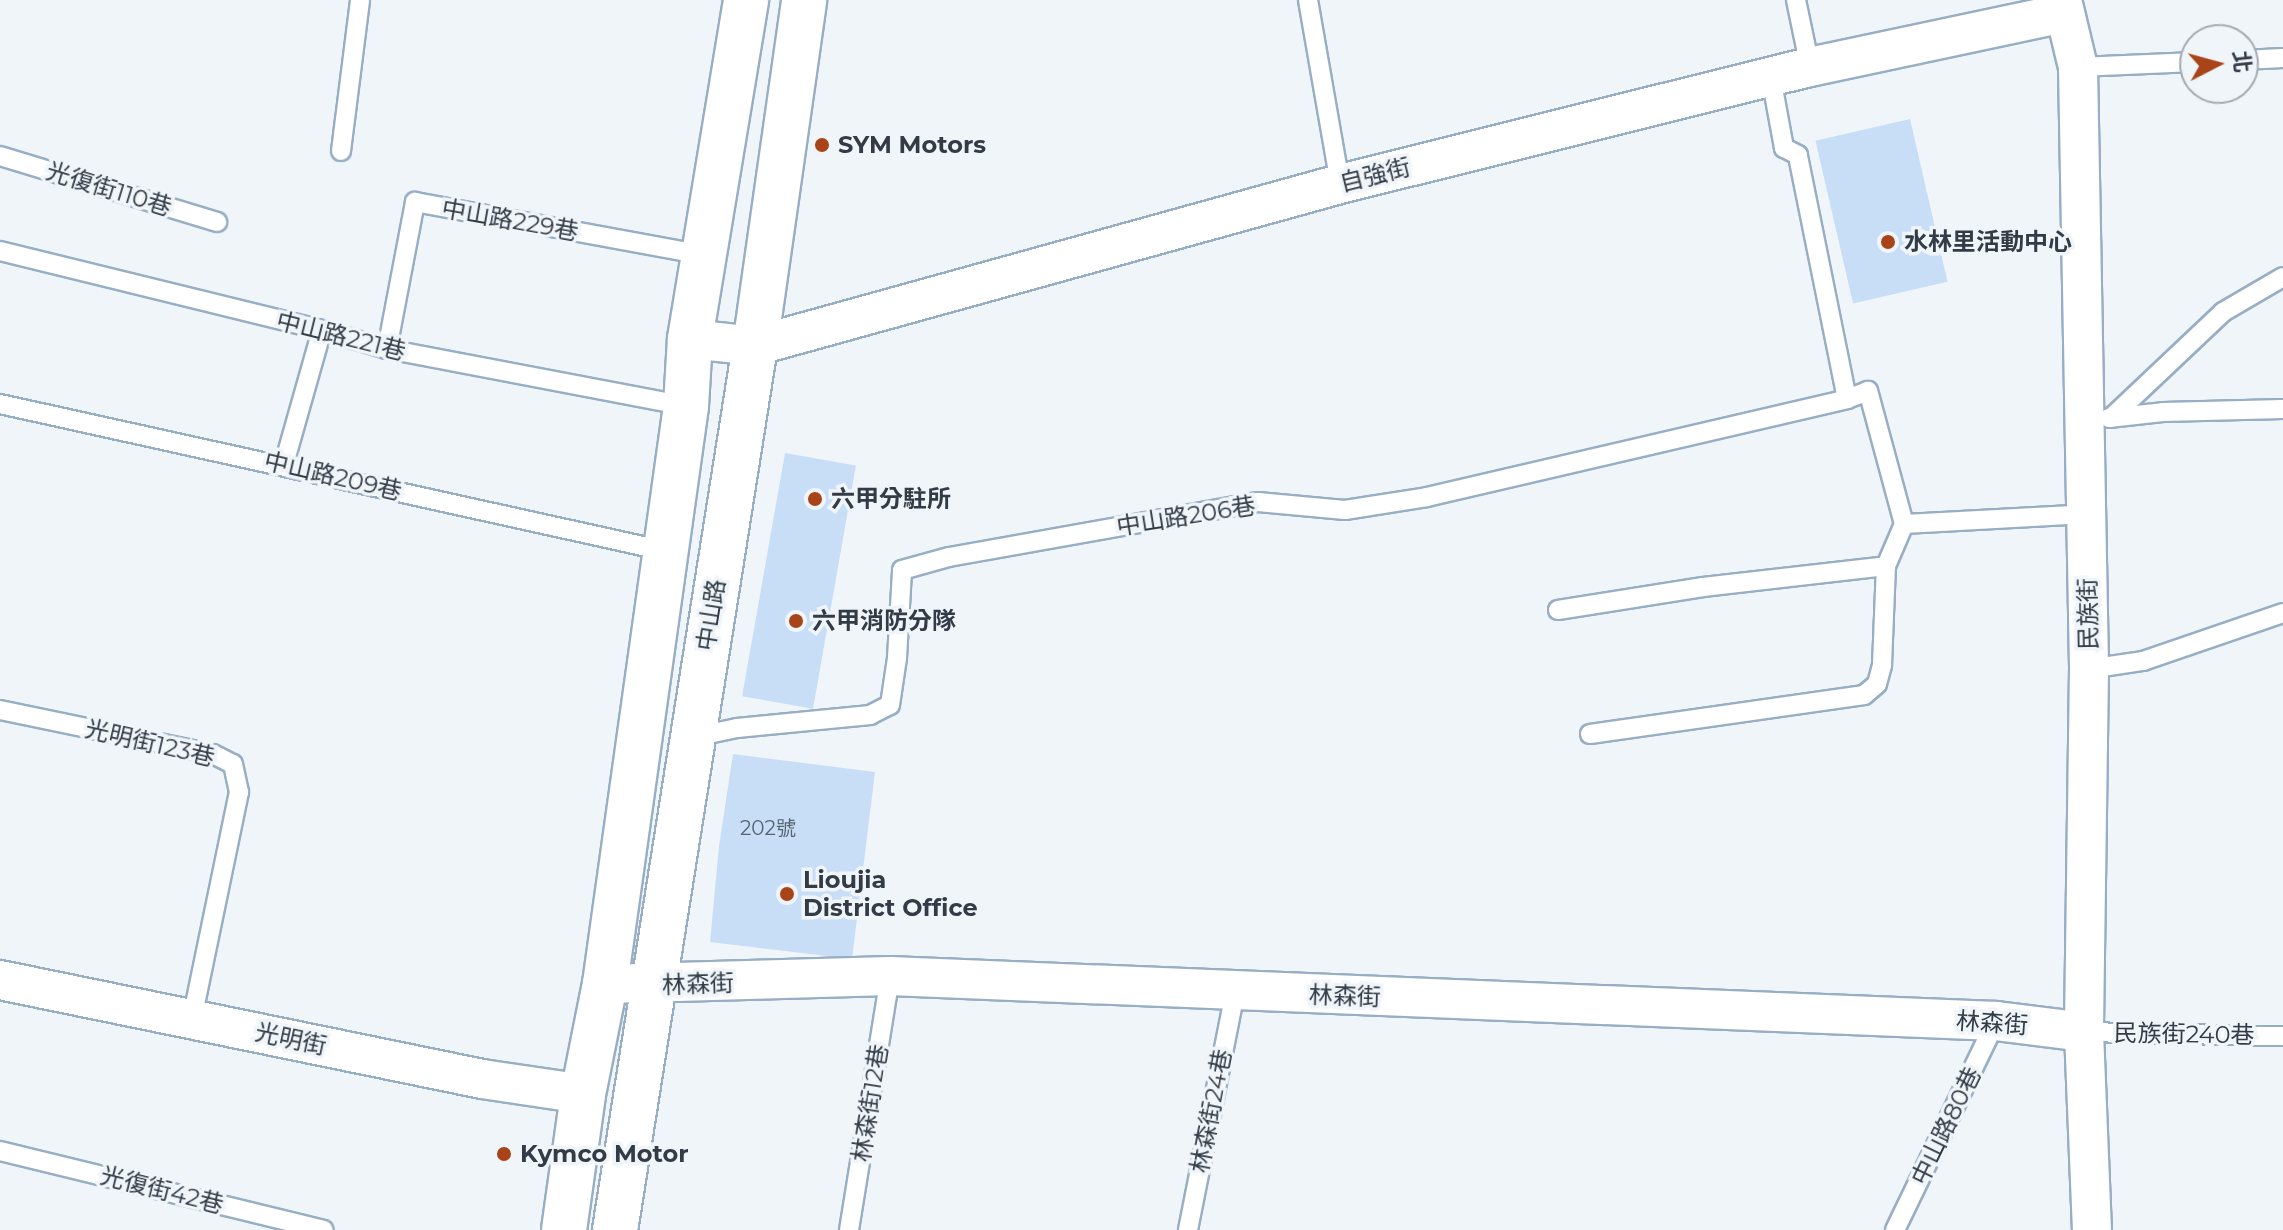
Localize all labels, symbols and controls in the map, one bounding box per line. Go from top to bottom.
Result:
north arrow [2179,24,2259,104]
text: 北 [2227,49,2256,74]
place label: SYM Motors [838,131,986,159]
marker: SYM Motors [813,136,831,154]
street label: 自強街 [1337,152,1413,198]
street label: 光復街110巷 [43,156,175,222]
street label: 中山路229巷 [440,194,580,246]
place label: 水林里活動中心 [1904,228,2072,256]
marker: 水林里活動中心 [1879,233,1897,251]
street label: 中山路221巷 [274,306,408,366]
street label: 中山路209巷 [262,446,404,506]
place label: 六甲分駐所 [831,485,951,513]
marker: 六甲分駐所 [806,490,824,508]
street label: 中山路206巷 [1115,491,1257,541]
street label: 中山路 [691,577,731,653]
street label: 民族街 [2073,578,2103,650]
place label: 六甲消防分隊 [812,607,956,635]
marker: 六甲消防分隊 [787,612,805,630]
street label: 光明街123巷 [83,714,217,772]
house number: 202號 [740,816,796,840]
place label: Lioujia District Office [803,866,978,922]
marker: Lioujia District Office [778,885,796,903]
street label: 林森街 [662,968,734,1000]
street label: 林森街 [1309,980,1381,1012]
street label: 林森街 [1955,1006,2029,1040]
street label: 光明街 [253,1017,329,1061]
street label: 民族街240巷 [2113,1018,2255,1050]
street label: 林森街12巷 [847,1042,893,1164]
street label: 林森街24巷 [1185,1047,1237,1175]
street label: 中山路80巷 [1905,1063,1987,1189]
place label: Kymco Motor [520,1140,689,1168]
marker: Kymco Motor [495,1145,513,1163]
street label: 光復街42巷 [98,1161,226,1219]

